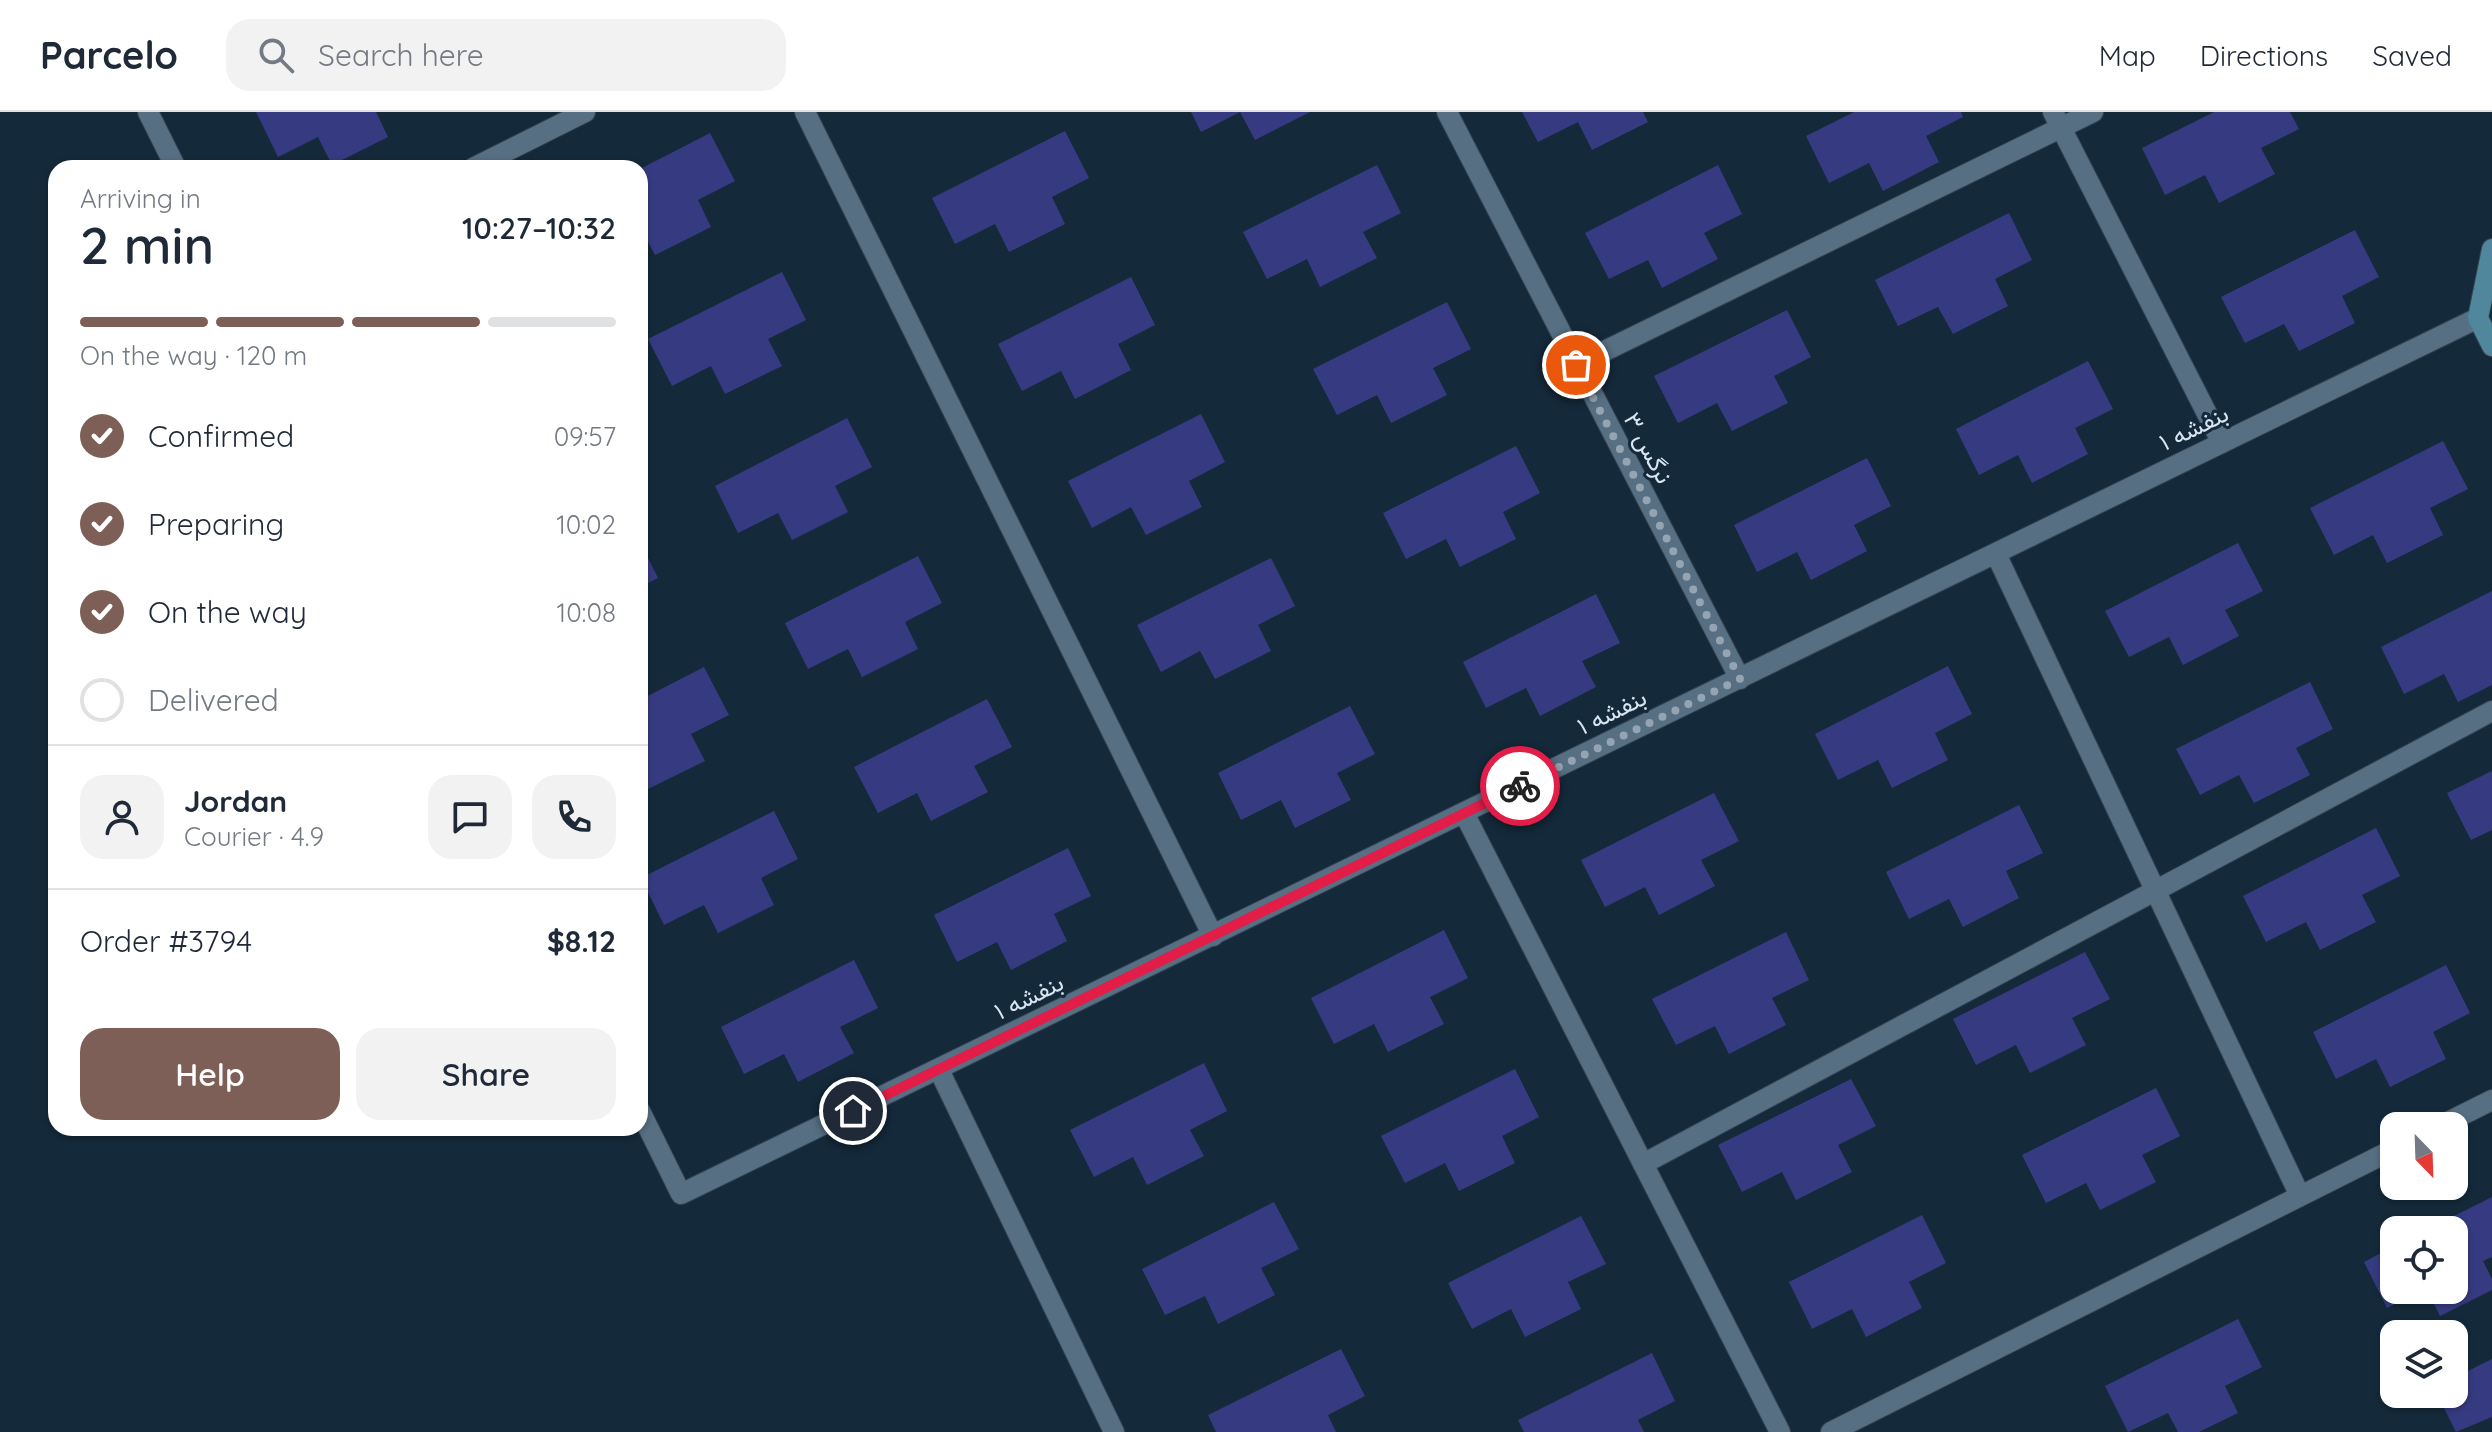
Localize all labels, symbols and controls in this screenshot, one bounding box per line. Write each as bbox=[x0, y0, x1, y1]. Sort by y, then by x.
search box bbox=[226, 19, 786, 91]
text: Parcelo bbox=[40, 31, 178, 79]
icon: search bbox=[254, 33, 298, 77]
text: Search here bbox=[318, 36, 484, 74]
text: Map bbox=[2099, 38, 2156, 73]
text: Directions bbox=[2200, 38, 2328, 73]
text: Saved bbox=[2372, 38, 2452, 73]
text: Arriving in bbox=[80, 182, 201, 215]
text: 10:27–10:32 bbox=[462, 209, 616, 247]
text: 2 min bbox=[80, 212, 214, 277]
pin bbox=[1542, 331, 1610, 399]
text: On the way · 120 m bbox=[80, 339, 307, 372]
icon: bag bbox=[1554, 343, 1598, 387]
street label: بنفشه ۱ bbox=[2154, 398, 2233, 457]
street label: نرگس ۳ bbox=[1617, 407, 1680, 489]
icon: check bbox=[80, 414, 124, 458]
text: Confirmed bbox=[148, 417, 294, 455]
text: 09:57 bbox=[554, 420, 616, 453]
icon: check bbox=[80, 502, 124, 546]
text: Preparing bbox=[148, 505, 284, 543]
text: 10:02 bbox=[556, 508, 616, 541]
icon: check bbox=[80, 590, 124, 634]
text: On the way bbox=[148, 593, 307, 631]
text: 10:08 bbox=[557, 596, 616, 629]
text: Delivered bbox=[148, 681, 279, 719]
street label: بنفشه ۱ bbox=[1572, 682, 1651, 741]
courier bbox=[1480, 746, 1560, 826]
icon: bike bbox=[1498, 764, 1542, 808]
button: person bbox=[80, 775, 164, 859]
button: chat bbox=[428, 775, 512, 859]
button: phone bbox=[532, 775, 616, 859]
text: Jordan bbox=[184, 782, 287, 820]
text: Courier · 4.9 bbox=[184, 820, 324, 853]
text: Order #3794 bbox=[80, 922, 252, 960]
text: $8.12 bbox=[547, 922, 616, 960]
street label: بنفشه ۱ bbox=[989, 967, 1068, 1026]
button: Help bbox=[80, 1028, 340, 1120]
button: Share bbox=[356, 1028, 616, 1120]
pin bbox=[819, 1077, 887, 1145]
icon: home bbox=[831, 1089, 875, 1133]
north arrow bbox=[2380, 1112, 2468, 1200]
map controls bbox=[2380, 1112, 2468, 1408]
button: locate bbox=[2380, 1216, 2468, 1304]
button: layers bbox=[2380, 1320, 2468, 1408]

